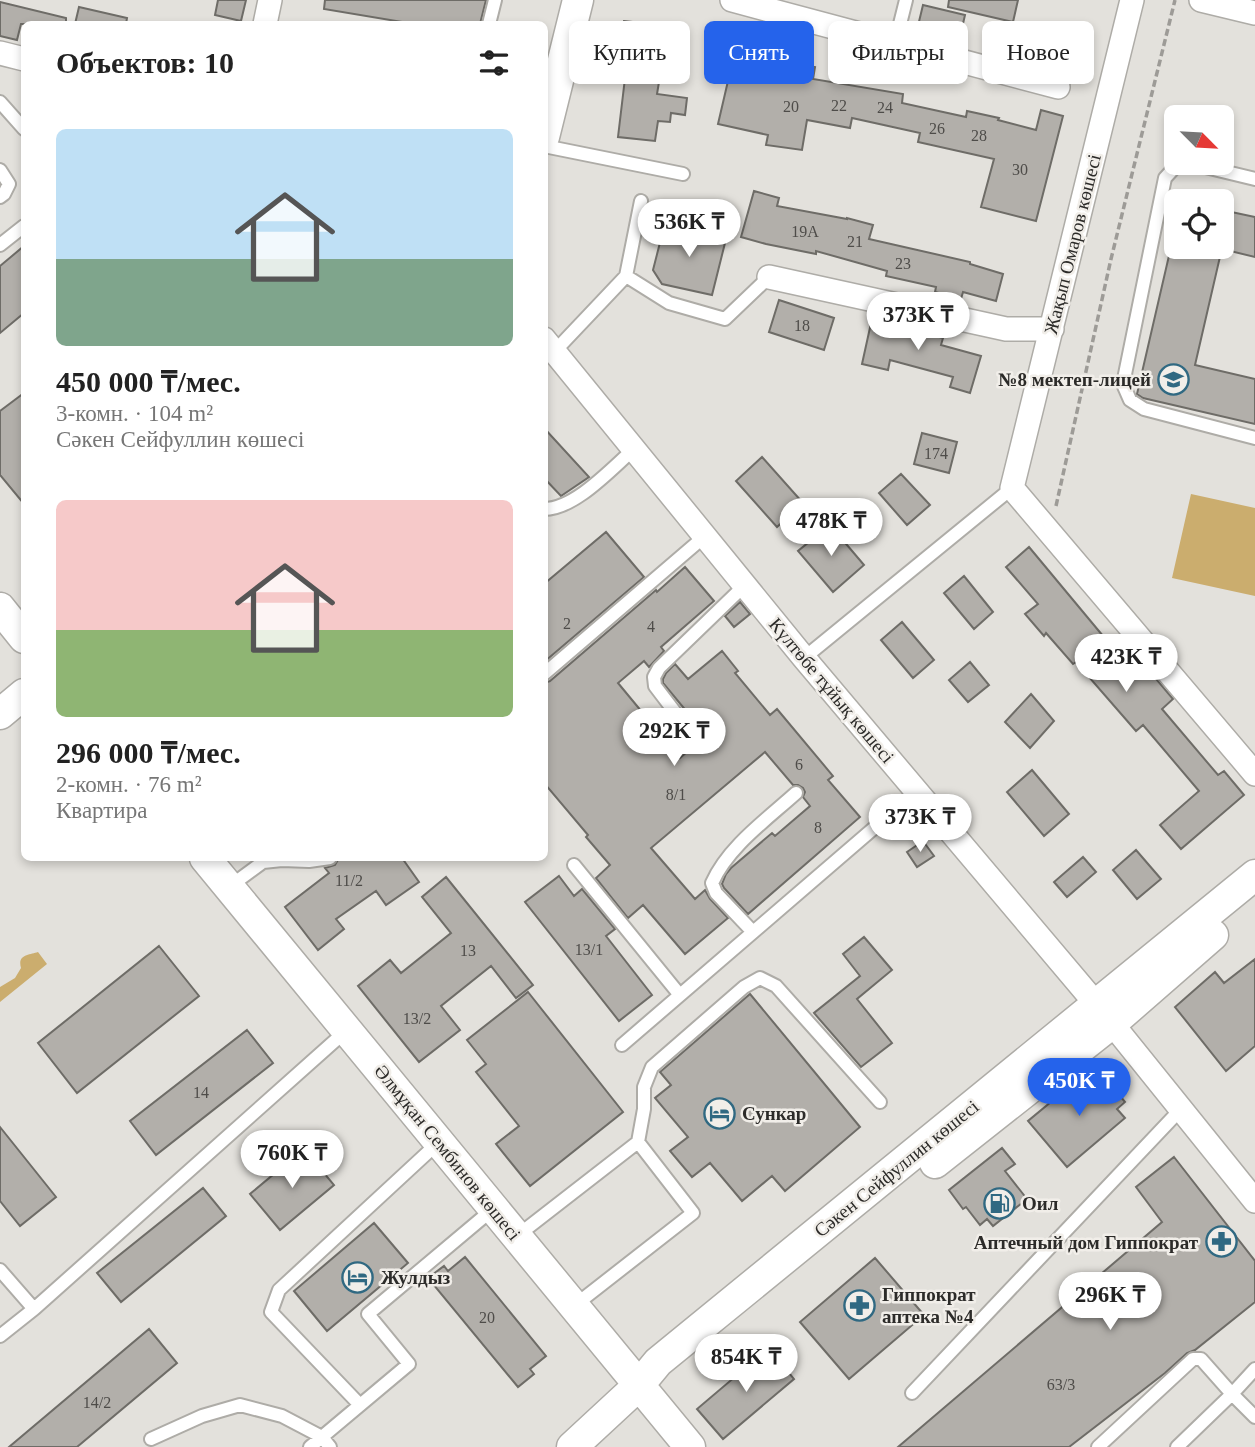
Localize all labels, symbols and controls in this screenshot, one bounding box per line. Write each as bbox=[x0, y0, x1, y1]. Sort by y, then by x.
chip: Купить bbox=[569, 21, 690, 84]
chip: Снять bbox=[704, 21, 814, 84]
chip: Фильтры bbox=[828, 21, 968, 84]
chip: Новое bbox=[982, 21, 1094, 84]
icon: filters bbox=[475, 44, 513, 82]
text: Объектов: 10 bbox=[56, 46, 234, 79]
house number: 22 bbox=[831, 97, 847, 114]
house number: 20 bbox=[783, 98, 799, 115]
house number: 24 bbox=[877, 99, 893, 116]
north arrow bbox=[1164, 105, 1234, 175]
map controls bbox=[1164, 105, 1234, 259]
house number: 26 bbox=[929, 120, 945, 137]
house number: 28 bbox=[971, 127, 987, 144]
street label: Жақып Омаров көшесі bbox=[1040, 152, 1105, 336]
house number: 30 bbox=[1012, 161, 1028, 178]
icon: home bbox=[222, 174, 348, 300]
button: locate bbox=[1164, 189, 1234, 259]
pin: 536K ₸ bbox=[632, 200, 746, 259]
text: 536K ₸ bbox=[654, 209, 724, 234]
house number: 19А bbox=[791, 223, 819, 240]
house number: 21 bbox=[847, 233, 863, 250]
house number: 23 bbox=[895, 255, 911, 272]
pin: 373K ₸ bbox=[861, 292, 975, 352]
text: 373K ₸ bbox=[883, 302, 953, 327]
house number: 18 bbox=[794, 317, 810, 334]
school or university icon: №8 мектеп-лицей bbox=[1157, 362, 1191, 396]
text: 450 000 ₸/мес. bbox=[56, 365, 241, 398]
place label: №8 мектеп-лицей bbox=[998, 369, 1151, 390]
text: 3-комн. · 104 m² bbox=[56, 401, 213, 426]
text: Сәкен Сейфуллин көшесі bbox=[56, 427, 304, 452]
house number: 174 bbox=[924, 445, 948, 462]
pin: 478K ₸ bbox=[774, 498, 888, 558]
text: 478K ₸ bbox=[796, 508, 866, 533]
icon: home bbox=[222, 545, 348, 671]
street label: Күлтөбе тұйық көшесі bbox=[765, 614, 898, 767]
house number: 2 bbox=[563, 615, 571, 632]
house number: 4 bbox=[647, 618, 655, 635]
pin: 423K ₸ bbox=[1069, 634, 1183, 694]
text: 423K ₸ bbox=[1091, 644, 1161, 669]
pin: 292K ₸ bbox=[617, 708, 731, 768]
text: 292K ₸ bbox=[639, 718, 709, 743]
text: 296 000 ₸/мес. bbox=[56, 736, 241, 769]
house number: 6 bbox=[795, 756, 803, 773]
text: 2-комн. · 76 m² bbox=[56, 772, 202, 797]
house number: 8/1 bbox=[666, 786, 686, 803]
pin: 373K ₸ bbox=[863, 794, 977, 854]
text: Квартира bbox=[56, 798, 147, 823]
text: 373K ₸ bbox=[885, 804, 955, 829]
house number: 8 bbox=[814, 819, 822, 836]
house number: 11/2 bbox=[335, 872, 363, 889]
house number: 13/1 bbox=[575, 941, 603, 958]
house number: 13 bbox=[460, 942, 476, 959]
house number: 13/2 bbox=[403, 1010, 431, 1027]
pin: 450K ₸ bbox=[1022, 1058, 1136, 1118]
street label: Әлмұқан Сембинов көшесі bbox=[370, 1060, 525, 1244]
text: 450K ₸ bbox=[1044, 1068, 1114, 1093]
house number: 14 bbox=[193, 1084, 209, 1101]
hotel icon: Сункар bbox=[702, 1096, 736, 1130]
street label: Сәкен Сейфуллин көшесі bbox=[810, 1096, 983, 1241]
place label: Сункар bbox=[742, 1103, 806, 1124]
pin: 760K ₸ bbox=[235, 1130, 349, 1190]
text: 760K ₸ bbox=[257, 1140, 327, 1165]
fuel station icon: Оил bbox=[982, 1186, 1016, 1220]
place label: Оил bbox=[1022, 1193, 1059, 1214]
pharmacy icon: Аптечный дом Гиппократ bbox=[1204, 1225, 1238, 1259]
place label: Аптечный дом Гиппократ bbox=[974, 1232, 1199, 1253]
hotel icon: Жулдыз bbox=[341, 1260, 375, 1294]
place label: Жулдыз bbox=[381, 1267, 450, 1288]
pin: 296K ₸ bbox=[1053, 1272, 1167, 1332]
text: 296K ₸ bbox=[1075, 1282, 1145, 1307]
place label: Гиппократ аптека №4 bbox=[882, 1284, 976, 1327]
pharmacy icon: Гиппократ аптека №4 bbox=[842, 1288, 876, 1322]
house number: 20 bbox=[479, 1309, 495, 1326]
pin: 854K ₸ bbox=[689, 1334, 803, 1394]
text: 854K ₸ bbox=[711, 1344, 781, 1369]
house number: 63/3 bbox=[1047, 1376, 1075, 1393]
house number: 14/2 bbox=[83, 1394, 111, 1411]

